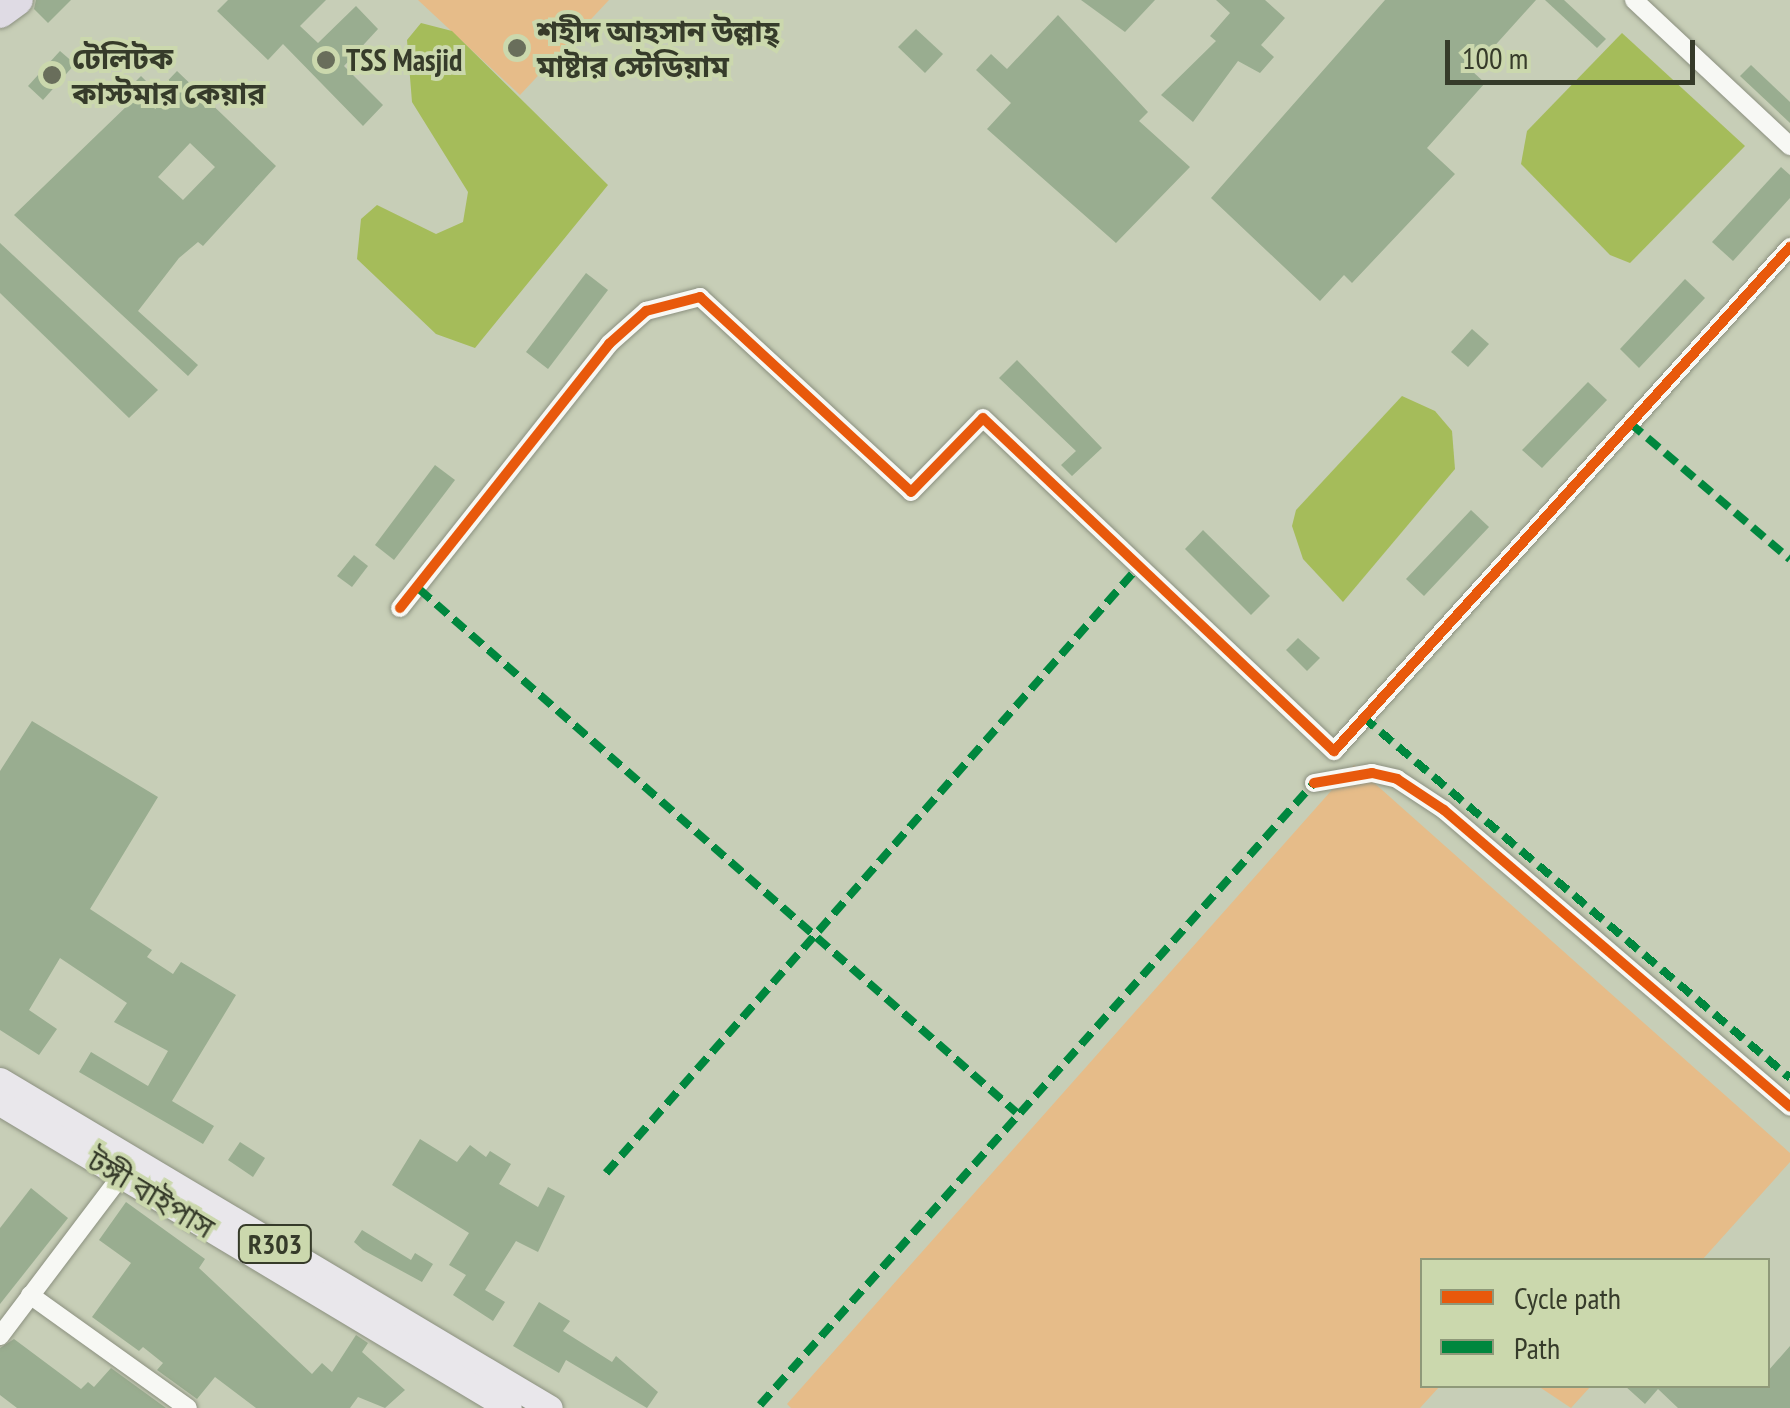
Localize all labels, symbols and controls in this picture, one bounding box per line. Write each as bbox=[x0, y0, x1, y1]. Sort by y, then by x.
place label: শহীদ আহসান উল্লাহ্‌ মাষ্টার স্টেডিয়াম bbox=[537, 13, 779, 84]
scale bar bbox=[1450, 20, 1700, 82]
marker: শহীদ আহসান উল্লাহ্‌ মাষ্টার স্টেডিয়াম bbox=[506, 37, 528, 59]
text: 100 m bbox=[1462, 38, 1528, 77]
place label: টেলিটক কাস্টমার কেয়ার bbox=[72, 40, 265, 110]
place label: TSS Masjid bbox=[346, 42, 462, 78]
marker: TSS Masjid bbox=[315, 49, 337, 71]
marker: টেলিটক কাস্টমার কেয়ার bbox=[41, 64, 63, 86]
street label: টঙ্গী বাইপাস bbox=[81, 1142, 221, 1246]
road number: R303 bbox=[238, 1221, 312, 1267]
legend bbox=[1420, 1258, 1770, 1388]
text: Cycle path bbox=[1514, 1278, 1621, 1317]
text: Path bbox=[1514, 1328, 1560, 1367]

